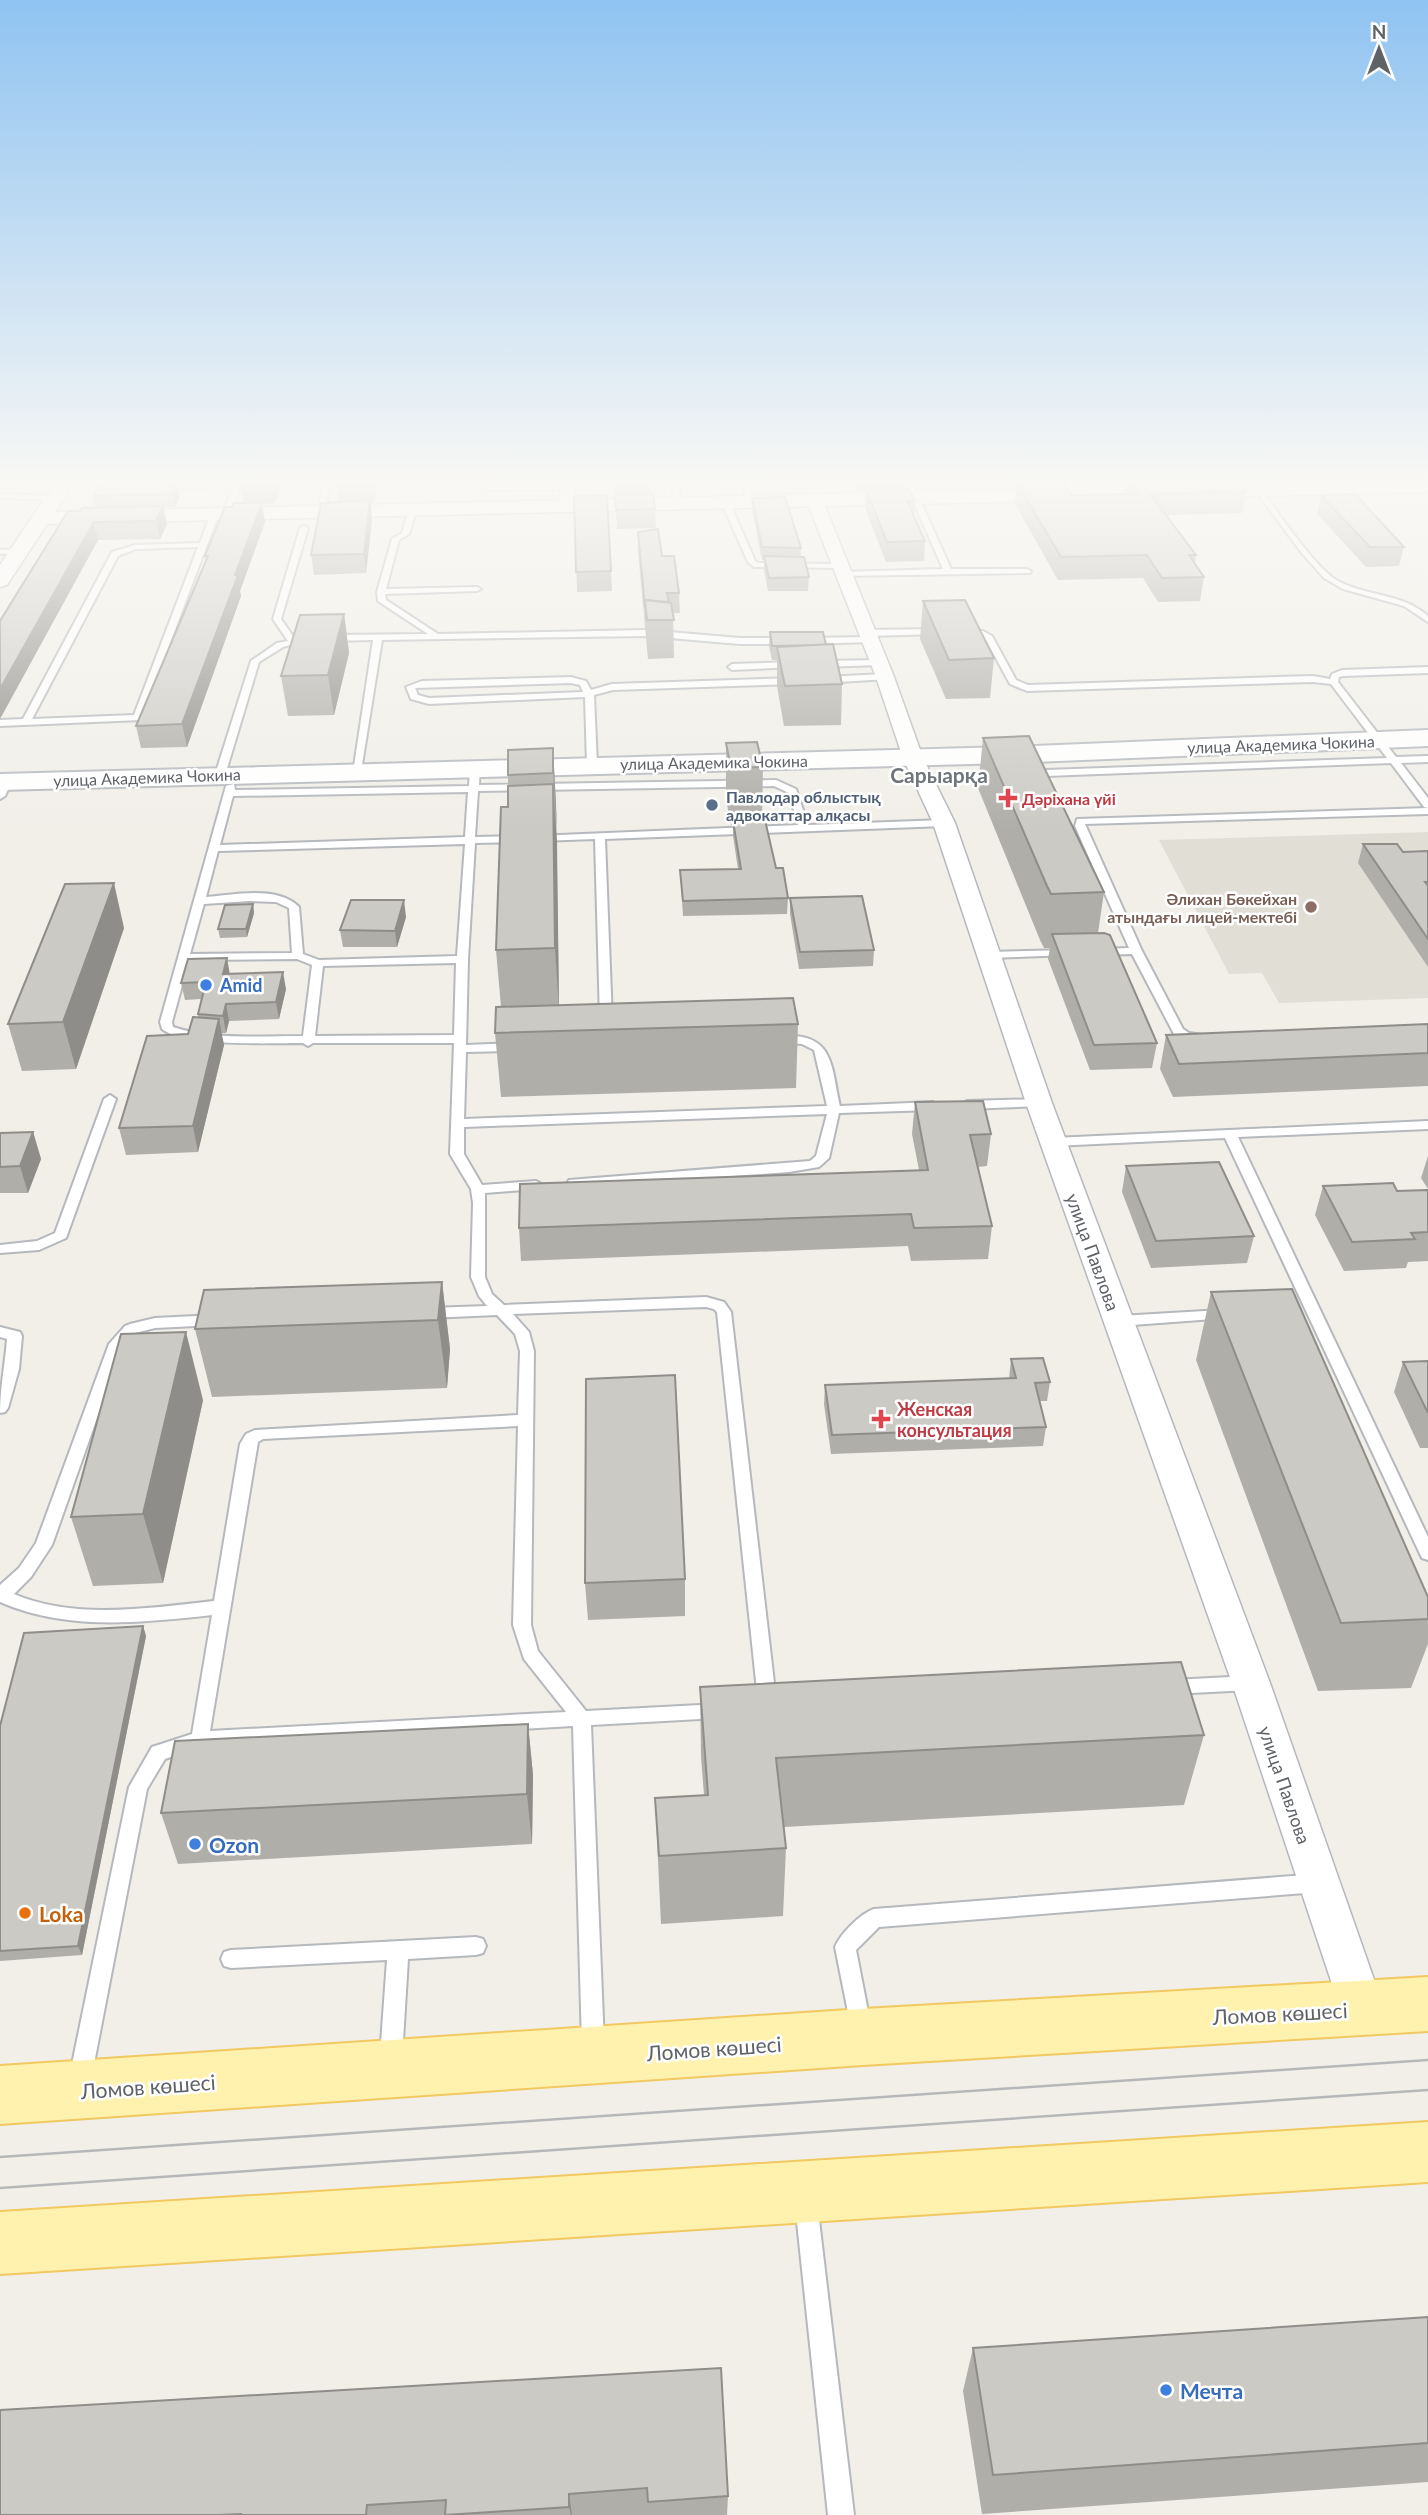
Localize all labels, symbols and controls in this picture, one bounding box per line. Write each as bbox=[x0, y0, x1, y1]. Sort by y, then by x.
north arrow bbox=[1344, 14, 1414, 84]
text: N bbox=[1372, 20, 1386, 43]
street label: улица Академика Чокина bbox=[1187, 731, 1375, 757]
street label: улица Академика Чокина bbox=[620, 751, 808, 773]
district label: Сарыарқа bbox=[890, 762, 988, 787]
street label: улица Академика Чокина bbox=[53, 764, 241, 790]
place label: Павлодар облыстық адвокаттар алқасы bbox=[726, 787, 881, 824]
place label: Дәріхана үйі bbox=[1022, 789, 1116, 808]
marker: Дәріхана үйі bbox=[1000, 790, 1016, 806]
marker: Павлодар облыстық адвокаттар алқасы bbox=[704, 797, 720, 813]
place label: Әлихан Бөкейхан атындағы лицей-мектебі bbox=[1107, 889, 1297, 926]
marker: Әлихан Бөкейхан атындағы лицей-мектебі bbox=[1303, 899, 1319, 915]
place label: Amid bbox=[219, 974, 262, 996]
marker: Amid bbox=[198, 977, 214, 993]
street label: улица Павлова bbox=[1062, 1190, 1124, 1314]
place label: Женская консультация bbox=[897, 1398, 1012, 1441]
marker: Женская консультация bbox=[871, 1409, 891, 1429]
street label: улица Павлова bbox=[1255, 1723, 1315, 1847]
place label: Ozon bbox=[209, 1832, 259, 1857]
marker: Ozon bbox=[187, 1836, 203, 1852]
place label: Loka bbox=[39, 1901, 83, 1926]
marker: Loka bbox=[17, 1905, 33, 1921]
street label: Ломов көшесі bbox=[1211, 1997, 1348, 2029]
street label: Ломов көшесі bbox=[645, 2031, 782, 2065]
street label: Ломов көшесі bbox=[79, 2069, 216, 2103]
place label: Мечта bbox=[1180, 2378, 1243, 2403]
marker: Мечта bbox=[1158, 2382, 1174, 2398]

